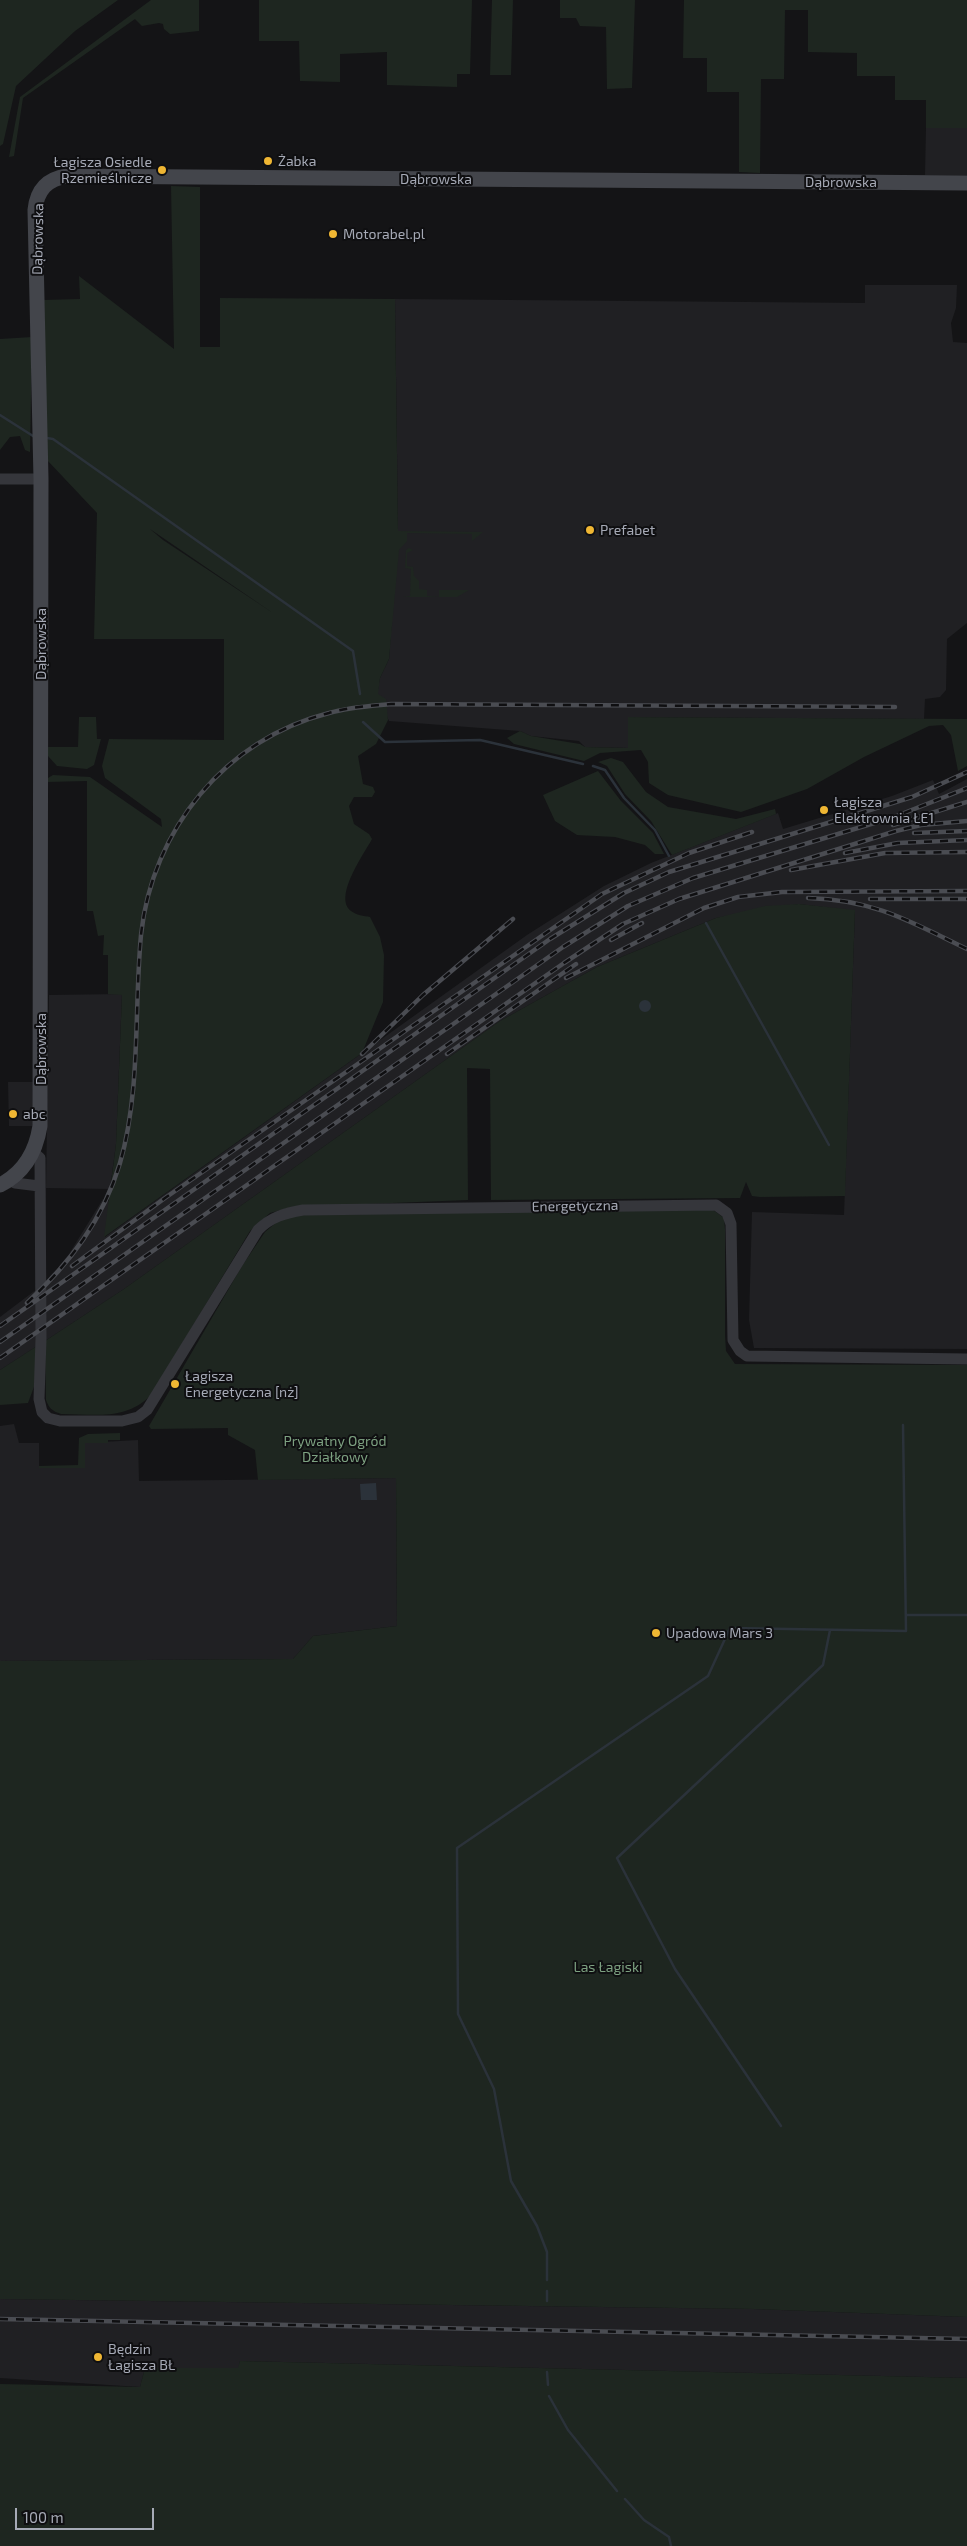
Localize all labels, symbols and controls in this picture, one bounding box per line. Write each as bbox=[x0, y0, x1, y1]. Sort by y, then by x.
place label: Żabka bbox=[278, 153, 316, 169]
place label: Łagisza Osiedle Rzemieślnicze bbox=[54, 154, 152, 186]
marker: Żabka bbox=[262, 155, 274, 167]
marker: Łagisza Osiedle Rzemieślnicze bbox=[156, 164, 168, 176]
street label: Dąbrowska bbox=[400, 171, 472, 187]
street label: Dąbrowska bbox=[805, 174, 877, 190]
street label: Dąbrowska bbox=[29, 203, 47, 275]
place label: Motorabel.pl bbox=[343, 226, 425, 242]
marker: Motorabel.pl bbox=[327, 228, 339, 240]
place label: Prefabet bbox=[600, 522, 655, 538]
marker: Prefabet bbox=[584, 524, 596, 536]
street label: Dąbrowska bbox=[33, 608, 49, 680]
place label: Łagisza Elektrownia ŁE1 bbox=[834, 794, 934, 826]
marker: Łagisza Elektrownia ŁE1 bbox=[818, 804, 830, 816]
street label: Dąbrowska bbox=[33, 1013, 49, 1085]
place label: abc bbox=[23, 1106, 46, 1122]
marker: abc bbox=[7, 1108, 19, 1120]
street label: Energetyczna bbox=[531, 1197, 619, 1215]
place label: Łagisza Energetyczna [nż] bbox=[185, 1368, 298, 1400]
marker: Łagisza Energetyczna [nż] bbox=[169, 1378, 181, 1390]
park label: Prywatny Ogród Działkowy bbox=[283, 1433, 387, 1465]
place label: Upadowa Mars 3 bbox=[666, 1625, 773, 1641]
marker: Upadowa Mars 3 bbox=[650, 1627, 662, 1639]
park label: Las Łagiski bbox=[573, 1959, 643, 1975]
place label: Będzin Łagisza BŁ bbox=[108, 2341, 175, 2374]
marker: Będzin Łagisza BŁ bbox=[92, 2351, 104, 2363]
scale bar bbox=[18, 2498, 156, 2530]
text: 100 m bbox=[23, 2508, 64, 2526]

